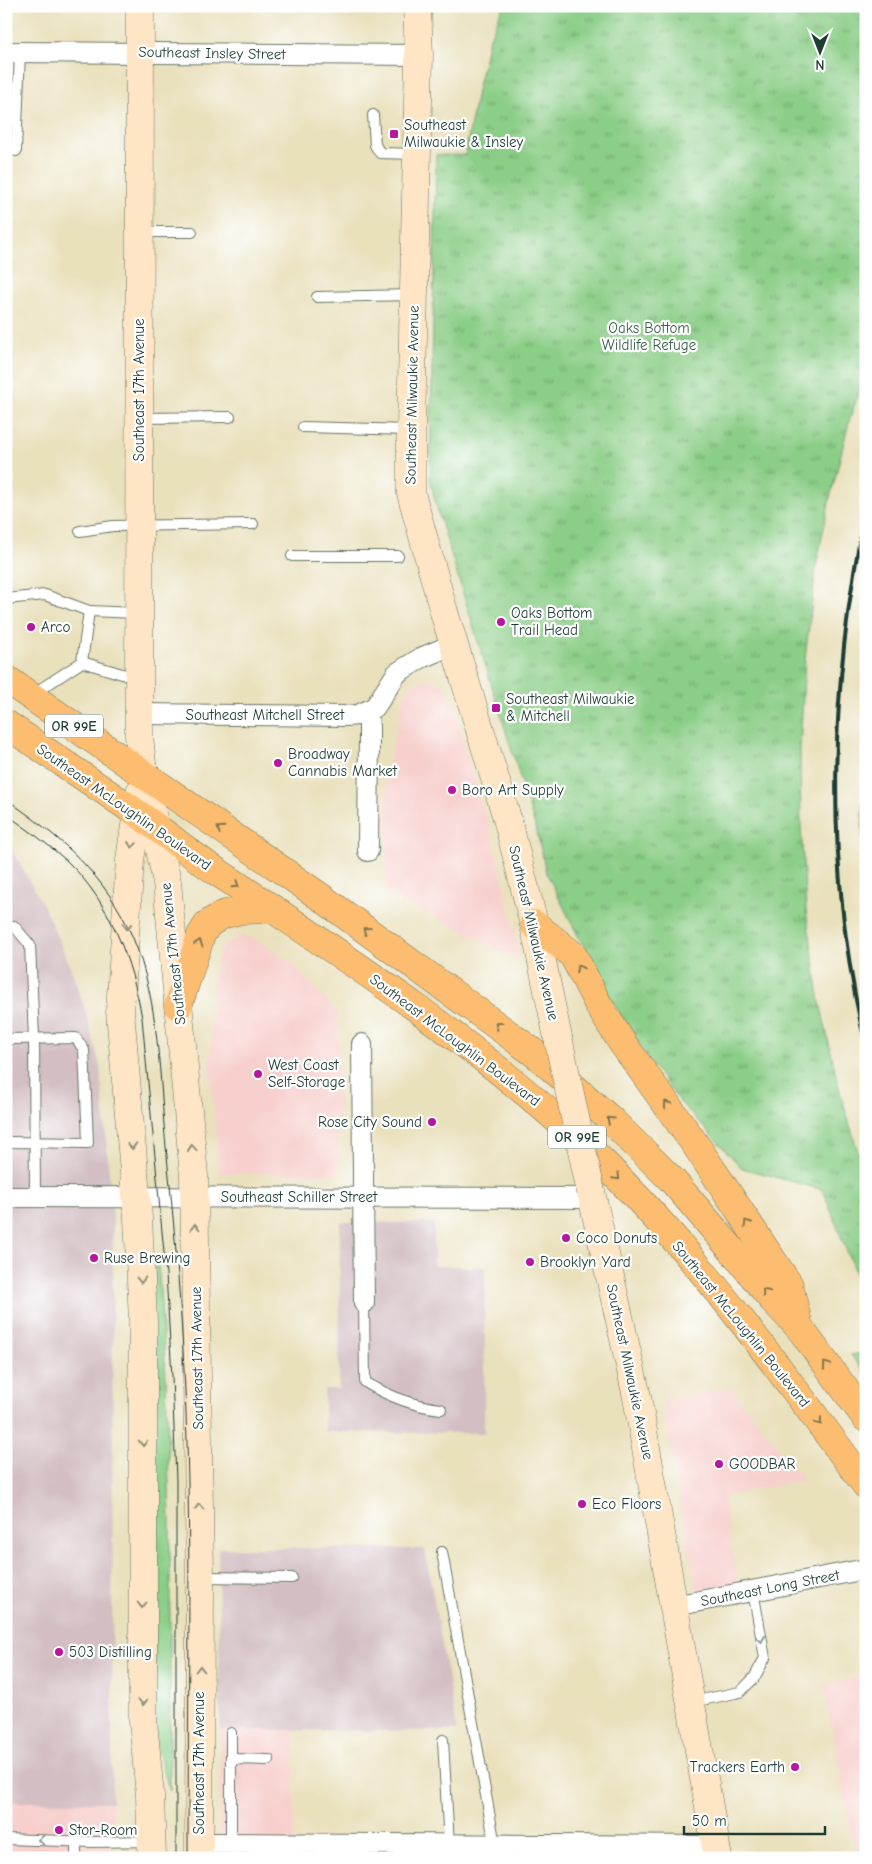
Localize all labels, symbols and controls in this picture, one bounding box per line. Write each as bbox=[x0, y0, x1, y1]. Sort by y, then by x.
north arrow bbox=[794, 28, 844, 78]
street label: Southeast Insley Street bbox=[138, 43, 287, 63]
text: N bbox=[815, 56, 825, 73]
place label: Southeast Milwaukie & Insley bbox=[404, 116, 523, 151]
marker: Southeast Milwaukie & Insley bbox=[388, 128, 400, 140]
street label: Southeast Milwaukie Avenue bbox=[401, 305, 423, 485]
street label: Southeast 17th Avenue bbox=[130, 318, 148, 462]
park label: Oaks Bottom Wildlife Refuge bbox=[602, 319, 697, 354]
place label: Oaks Bottom Trail Head bbox=[511, 604, 592, 639]
marker: Oaks Bottom Trail Head bbox=[495, 616, 507, 628]
place label: Arco bbox=[41, 618, 70, 636]
marker: Arco bbox=[25, 621, 37, 633]
place label: Southeast Milwaukie & Mitchell bbox=[506, 690, 635, 725]
marker: Southeast Milwaukie & Mitchell bbox=[490, 702, 502, 714]
street label: Southeast Mitchell Street bbox=[186, 706, 345, 724]
road number: OR 99E bbox=[45, 714, 103, 738]
street label: Southeast McLoughlin Boulevard bbox=[33, 740, 215, 874]
place label: Broadway Cannabis Market bbox=[288, 745, 398, 780]
marker: Broadway Cannabis Market bbox=[272, 757, 284, 769]
place label: Boro Art Supply bbox=[462, 781, 564, 799]
marker: Boro Art Supply bbox=[446, 784, 458, 796]
one-way arrow bbox=[216, 826, 226, 835]
one-way arrow bbox=[127, 842, 138, 850]
street label: Southeast Milwaukie Avenue bbox=[505, 844, 563, 1023]
one-way arrow bbox=[231, 878, 240, 888]
street label: Southeast 17th Avenue bbox=[157, 881, 189, 1026]
one-way arrow bbox=[121, 922, 132, 930]
one-way arrow bbox=[362, 927, 372, 936]
one-way arrow bbox=[193, 939, 203, 948]
one-way arrow bbox=[575, 964, 585, 973]
street label: Southeast McLoughlin Boulevard bbox=[366, 970, 544, 1110]
one-way arrow bbox=[495, 1023, 504, 1031]
place label: West Coast Self-Storage bbox=[268, 1056, 346, 1091]
marker: West Coast Self-Storage bbox=[252, 1068, 264, 1080]
one-way arrow bbox=[664, 1100, 673, 1110]
place label: Rose City Sound bbox=[318, 1113, 422, 1131]
marker: Rose City Sound bbox=[426, 1116, 438, 1128]
one-way arrow bbox=[606, 1117, 615, 1126]
road number: OR 99E bbox=[548, 1126, 606, 1148]
one-way arrow bbox=[127, 1142, 138, 1150]
one-way arrow bbox=[186, 1144, 197, 1152]
one-way arrow bbox=[612, 1171, 621, 1180]
street label: Southeast Schiller Street bbox=[221, 1188, 378, 1206]
one-way arrow bbox=[744, 1219, 753, 1229]
one-way arrow bbox=[190, 1222, 201, 1230]
place label: Coco Donuts bbox=[576, 1229, 657, 1247]
marker: Coco Donuts bbox=[560, 1232, 572, 1244]
street label: Southeast McLoughlin Boulevard bbox=[668, 1237, 814, 1411]
place label: Ruse Brewing bbox=[104, 1249, 190, 1267]
marker: Ruse Brewing bbox=[88, 1252, 100, 1264]
place label: Brooklyn Yard bbox=[540, 1253, 631, 1271]
marker: Brooklyn Yard bbox=[524, 1256, 536, 1268]
one-way arrow bbox=[136, 1276, 146, 1284]
street label: Southeast Milwaukie Avenue bbox=[603, 1282, 658, 1462]
street label: Southeast 17th Avenue bbox=[187, 1286, 207, 1430]
one-way arrow bbox=[763, 1289, 771, 1298]
one-way arrow bbox=[824, 1362, 832, 1371]
one-way arrow bbox=[813, 1416, 821, 1425]
one-way arrow bbox=[138, 1439, 148, 1447]
place label: GOODBAR bbox=[729, 1455, 795, 1473]
marker: GOODBAR bbox=[713, 1458, 725, 1470]
place label: Eco Floors bbox=[592, 1495, 661, 1513]
marker: Eco Floors bbox=[576, 1498, 588, 1510]
one-way arrow bbox=[194, 1502, 204, 1510]
street label: Southeast Long Street bbox=[699, 1566, 842, 1610]
one-way arrow bbox=[137, 1602, 147, 1609]
one-way arrow bbox=[756, 1635, 766, 1643]
place label: 503 Distilling bbox=[69, 1643, 152, 1661]
marker: 503 Distilling bbox=[53, 1646, 65, 1658]
one-way arrow bbox=[195, 1665, 205, 1672]
street label: Southeast 17th Avenue bbox=[190, 1691, 208, 1835]
one-way arrow bbox=[138, 1698, 148, 1706]
place label: Trackers Earth bbox=[690, 1758, 785, 1776]
marker: Trackers Earth bbox=[789, 1761, 801, 1773]
scale bar bbox=[684, 1804, 826, 1836]
text: 50 m bbox=[692, 1812, 727, 1830]
place label: Stor-Room bbox=[69, 1821, 138, 1839]
marker: Stor-Room bbox=[53, 1824, 65, 1836]
one-way arrow bbox=[37, 1835, 44, 1845]

